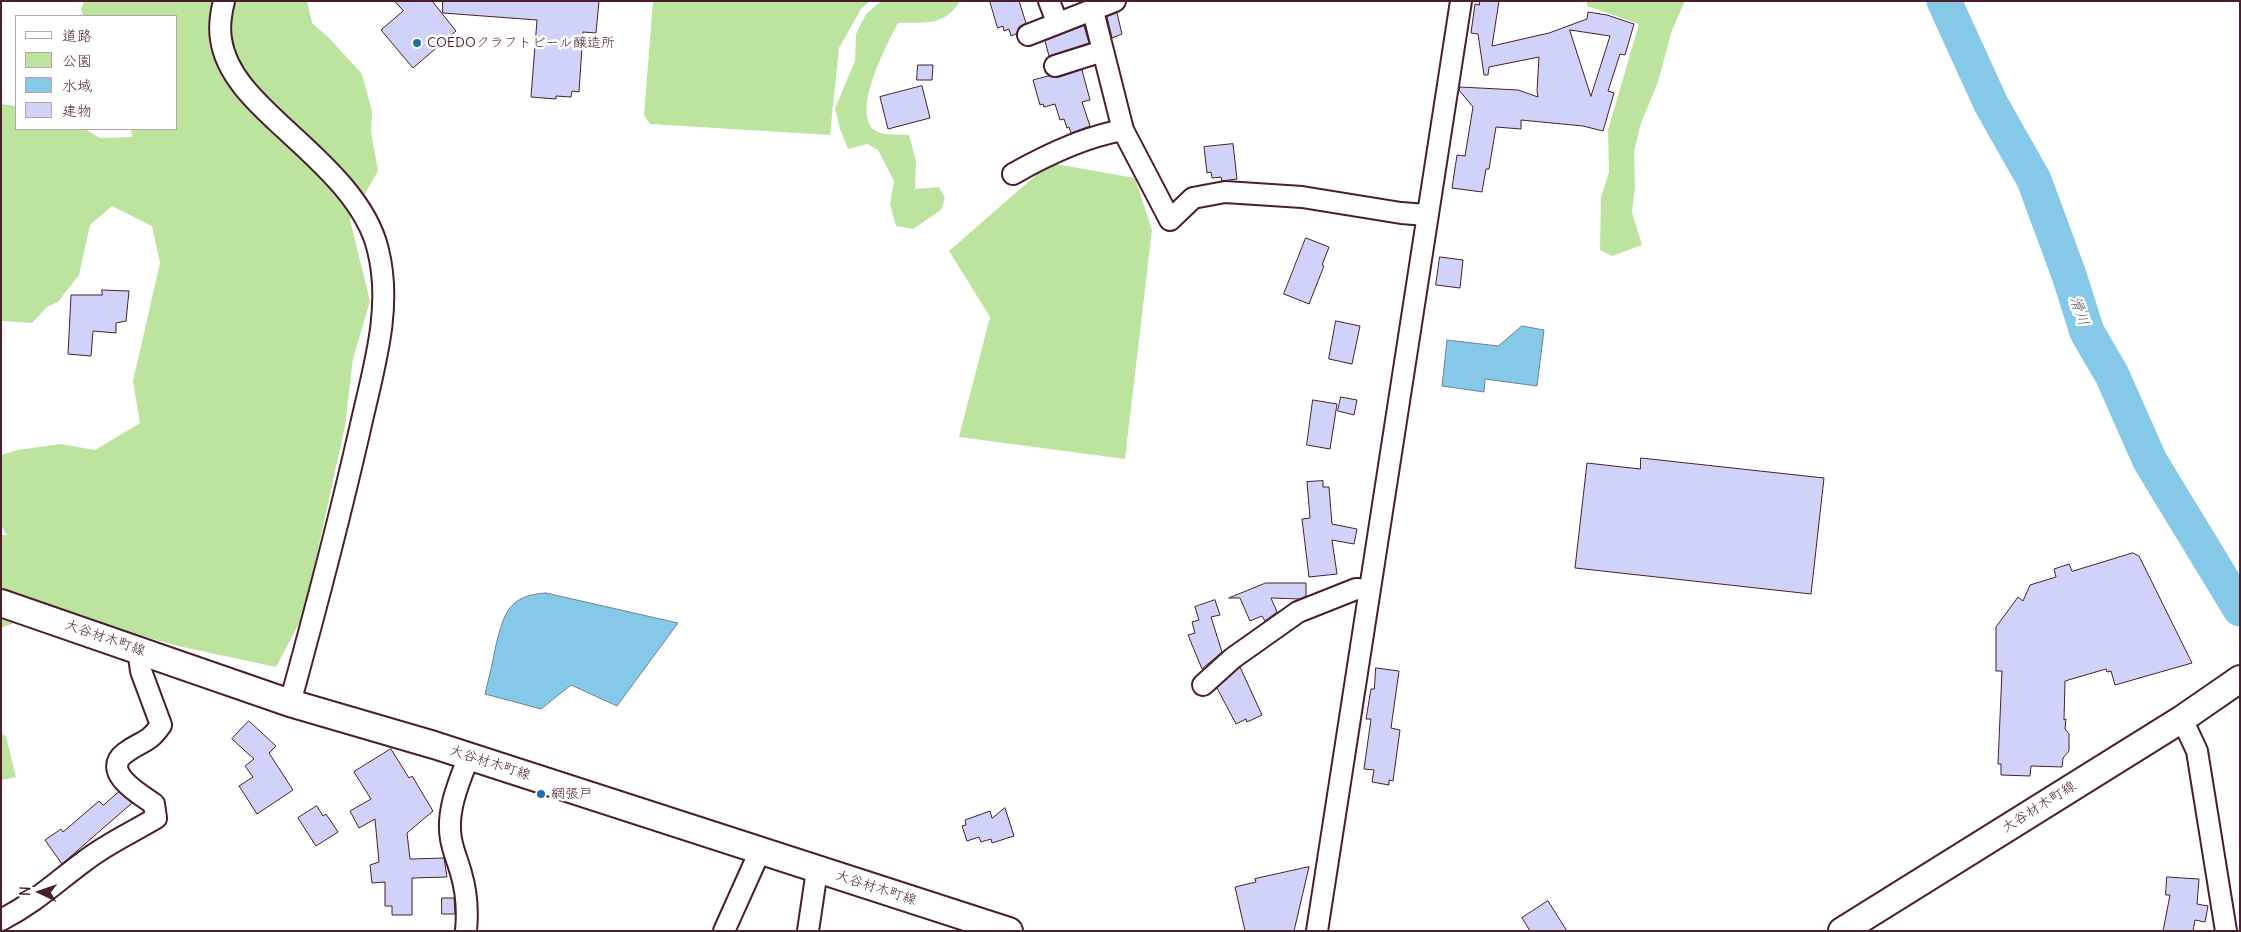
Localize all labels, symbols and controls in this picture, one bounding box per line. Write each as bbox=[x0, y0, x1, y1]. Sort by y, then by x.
legend bbox=[15, 15, 178, 130]
text: 道路 bbox=[62, 26, 92, 45]
place label: COEDOクラフトビール醸造所 bbox=[427, 35, 615, 51]
marker: COEDOクラフトビール醸造所 bbox=[411, 37, 423, 49]
text: 公園 bbox=[62, 51, 92, 70]
text: 水域 bbox=[62, 76, 92, 95]
text: 建物 bbox=[62, 101, 92, 120]
water label: 滑川 bbox=[2066, 294, 2092, 328]
street label: 大谷材木町線 bbox=[63, 616, 147, 660]
street label: 大谷材木町線 bbox=[447, 742, 533, 784]
street label: 大谷材木町線 bbox=[1999, 778, 2079, 836]
place label: 網張戸 bbox=[551, 786, 593, 802]
marker: 網張戸 bbox=[535, 788, 547, 800]
north arrow bbox=[15, 867, 65, 917]
street label: 大谷材木町線 bbox=[833, 867, 919, 909]
text: N bbox=[16, 886, 34, 897]

